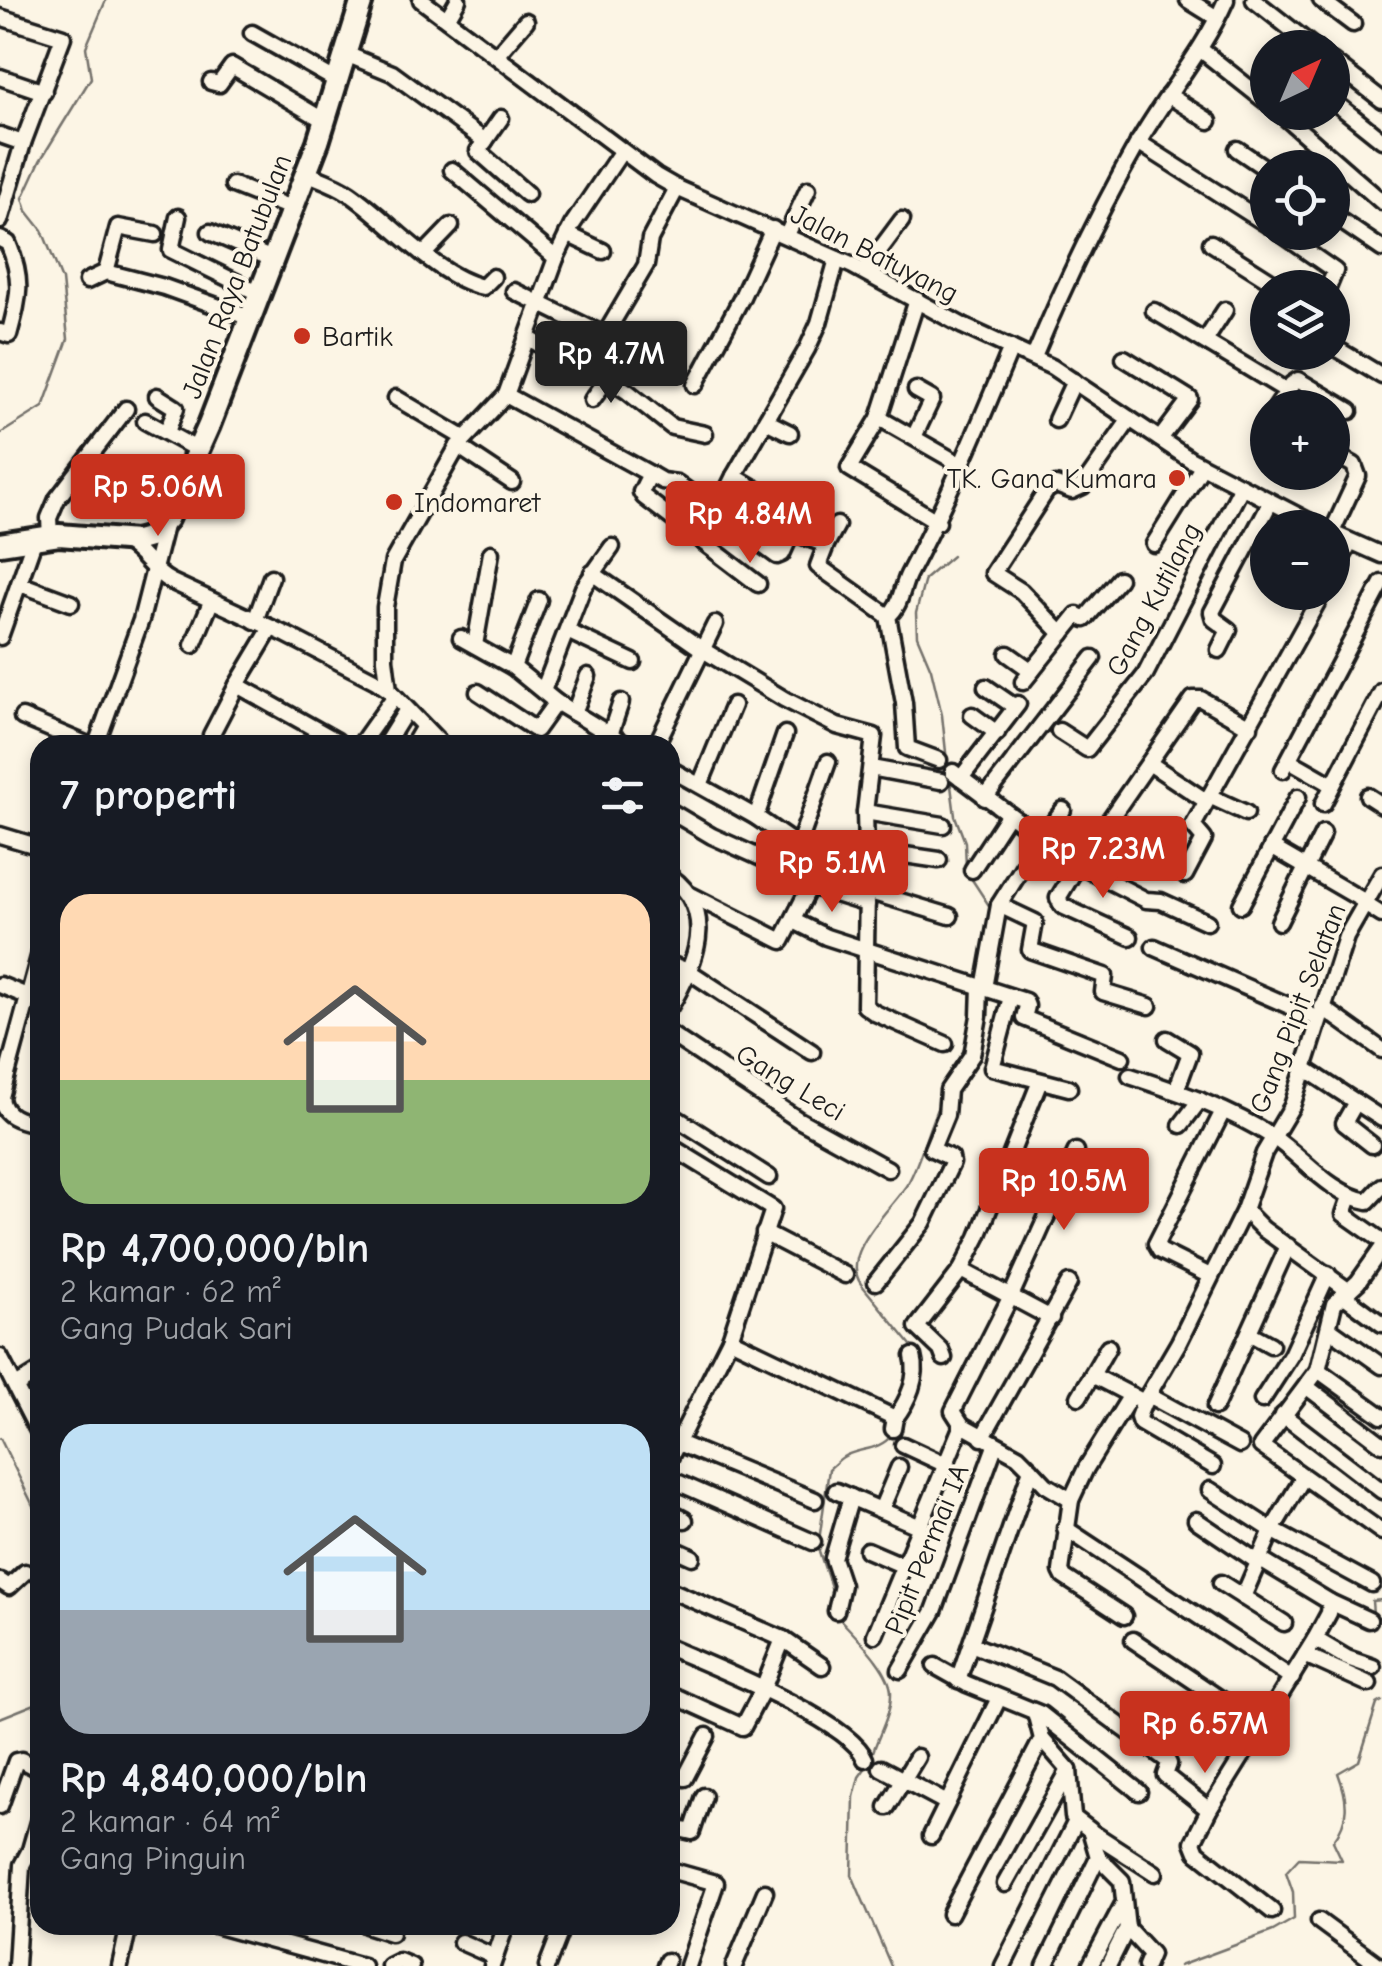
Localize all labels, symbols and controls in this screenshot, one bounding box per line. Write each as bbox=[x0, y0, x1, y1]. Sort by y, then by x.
north arrow bbox=[1250, 30, 1350, 130]
map controls bbox=[1250, 30, 1350, 610]
street label: Jalan Raya Batubulan bbox=[176, 150, 298, 403]
button: locate bbox=[1250, 150, 1350, 250]
street label: Jalan Batuyang bbox=[785, 198, 964, 310]
button: layers bbox=[1250, 270, 1350, 370]
place label: Bartik bbox=[322, 321, 393, 353]
pin: Rp 4.7M bbox=[519, 321, 703, 406]
marker: Bartik bbox=[291, 325, 313, 347]
text: Rp 4.7M bbox=[557, 335, 665, 372]
button: + bbox=[1250, 390, 1350, 490]
pin: Rp 5.06M bbox=[55, 454, 261, 539]
place label: TK. Gana Kumara bbox=[947, 463, 1157, 495]
marker: TK. Gana Kumara bbox=[1166, 467, 1188, 489]
text: Rp 5.06M bbox=[93, 468, 223, 505]
pin: Rp 4.84M bbox=[647, 481, 853, 566]
place label: Indomaret bbox=[414, 487, 541, 519]
marker: Indomaret bbox=[383, 491, 405, 513]
text: Rp 4.84M bbox=[688, 495, 812, 532]
button: − bbox=[1250, 510, 1350, 610]
street label: Gang Kutilang bbox=[1100, 517, 1208, 682]
icon: filters bbox=[595, 768, 650, 823]
text: 7 properti bbox=[60, 771, 237, 820]
pin: Rp 7.23M bbox=[1000, 816, 1206, 901]
pin: Rp 5.1M bbox=[740, 830, 924, 915]
text: Rp 7.23M bbox=[1041, 830, 1165, 867]
text: Rp 5.1M bbox=[778, 844, 886, 881]
street label: Gang Pipit Selatan bbox=[1243, 899, 1353, 1118]
icon: home bbox=[265, 959, 445, 1139]
street label: Gang Leci bbox=[730, 1038, 851, 1128]
pin: Rp 10.5M bbox=[961, 1148, 1167, 1233]
text: Rp 10.5M bbox=[1001, 1162, 1127, 1199]
text: Rp 4,700,000/bln bbox=[60, 1224, 369, 1273]
text: 2 kamar · 62 m² bbox=[60, 1273, 281, 1310]
text: Gang Pudak Sari bbox=[60, 1310, 293, 1347]
street label: Pipit Permai IA bbox=[878, 1460, 976, 1639]
icon: home bbox=[265, 1489, 445, 1669]
pin: Rp 6.57M bbox=[1102, 1691, 1308, 1776]
text: Rp 6.57M bbox=[1142, 1705, 1268, 1742]
text: Rp 4,840,000/bln bbox=[60, 1754, 368, 1803]
text: 2 kamar · 64 m² bbox=[60, 1803, 279, 1840]
text: Gang Pinguin bbox=[60, 1840, 246, 1877]

